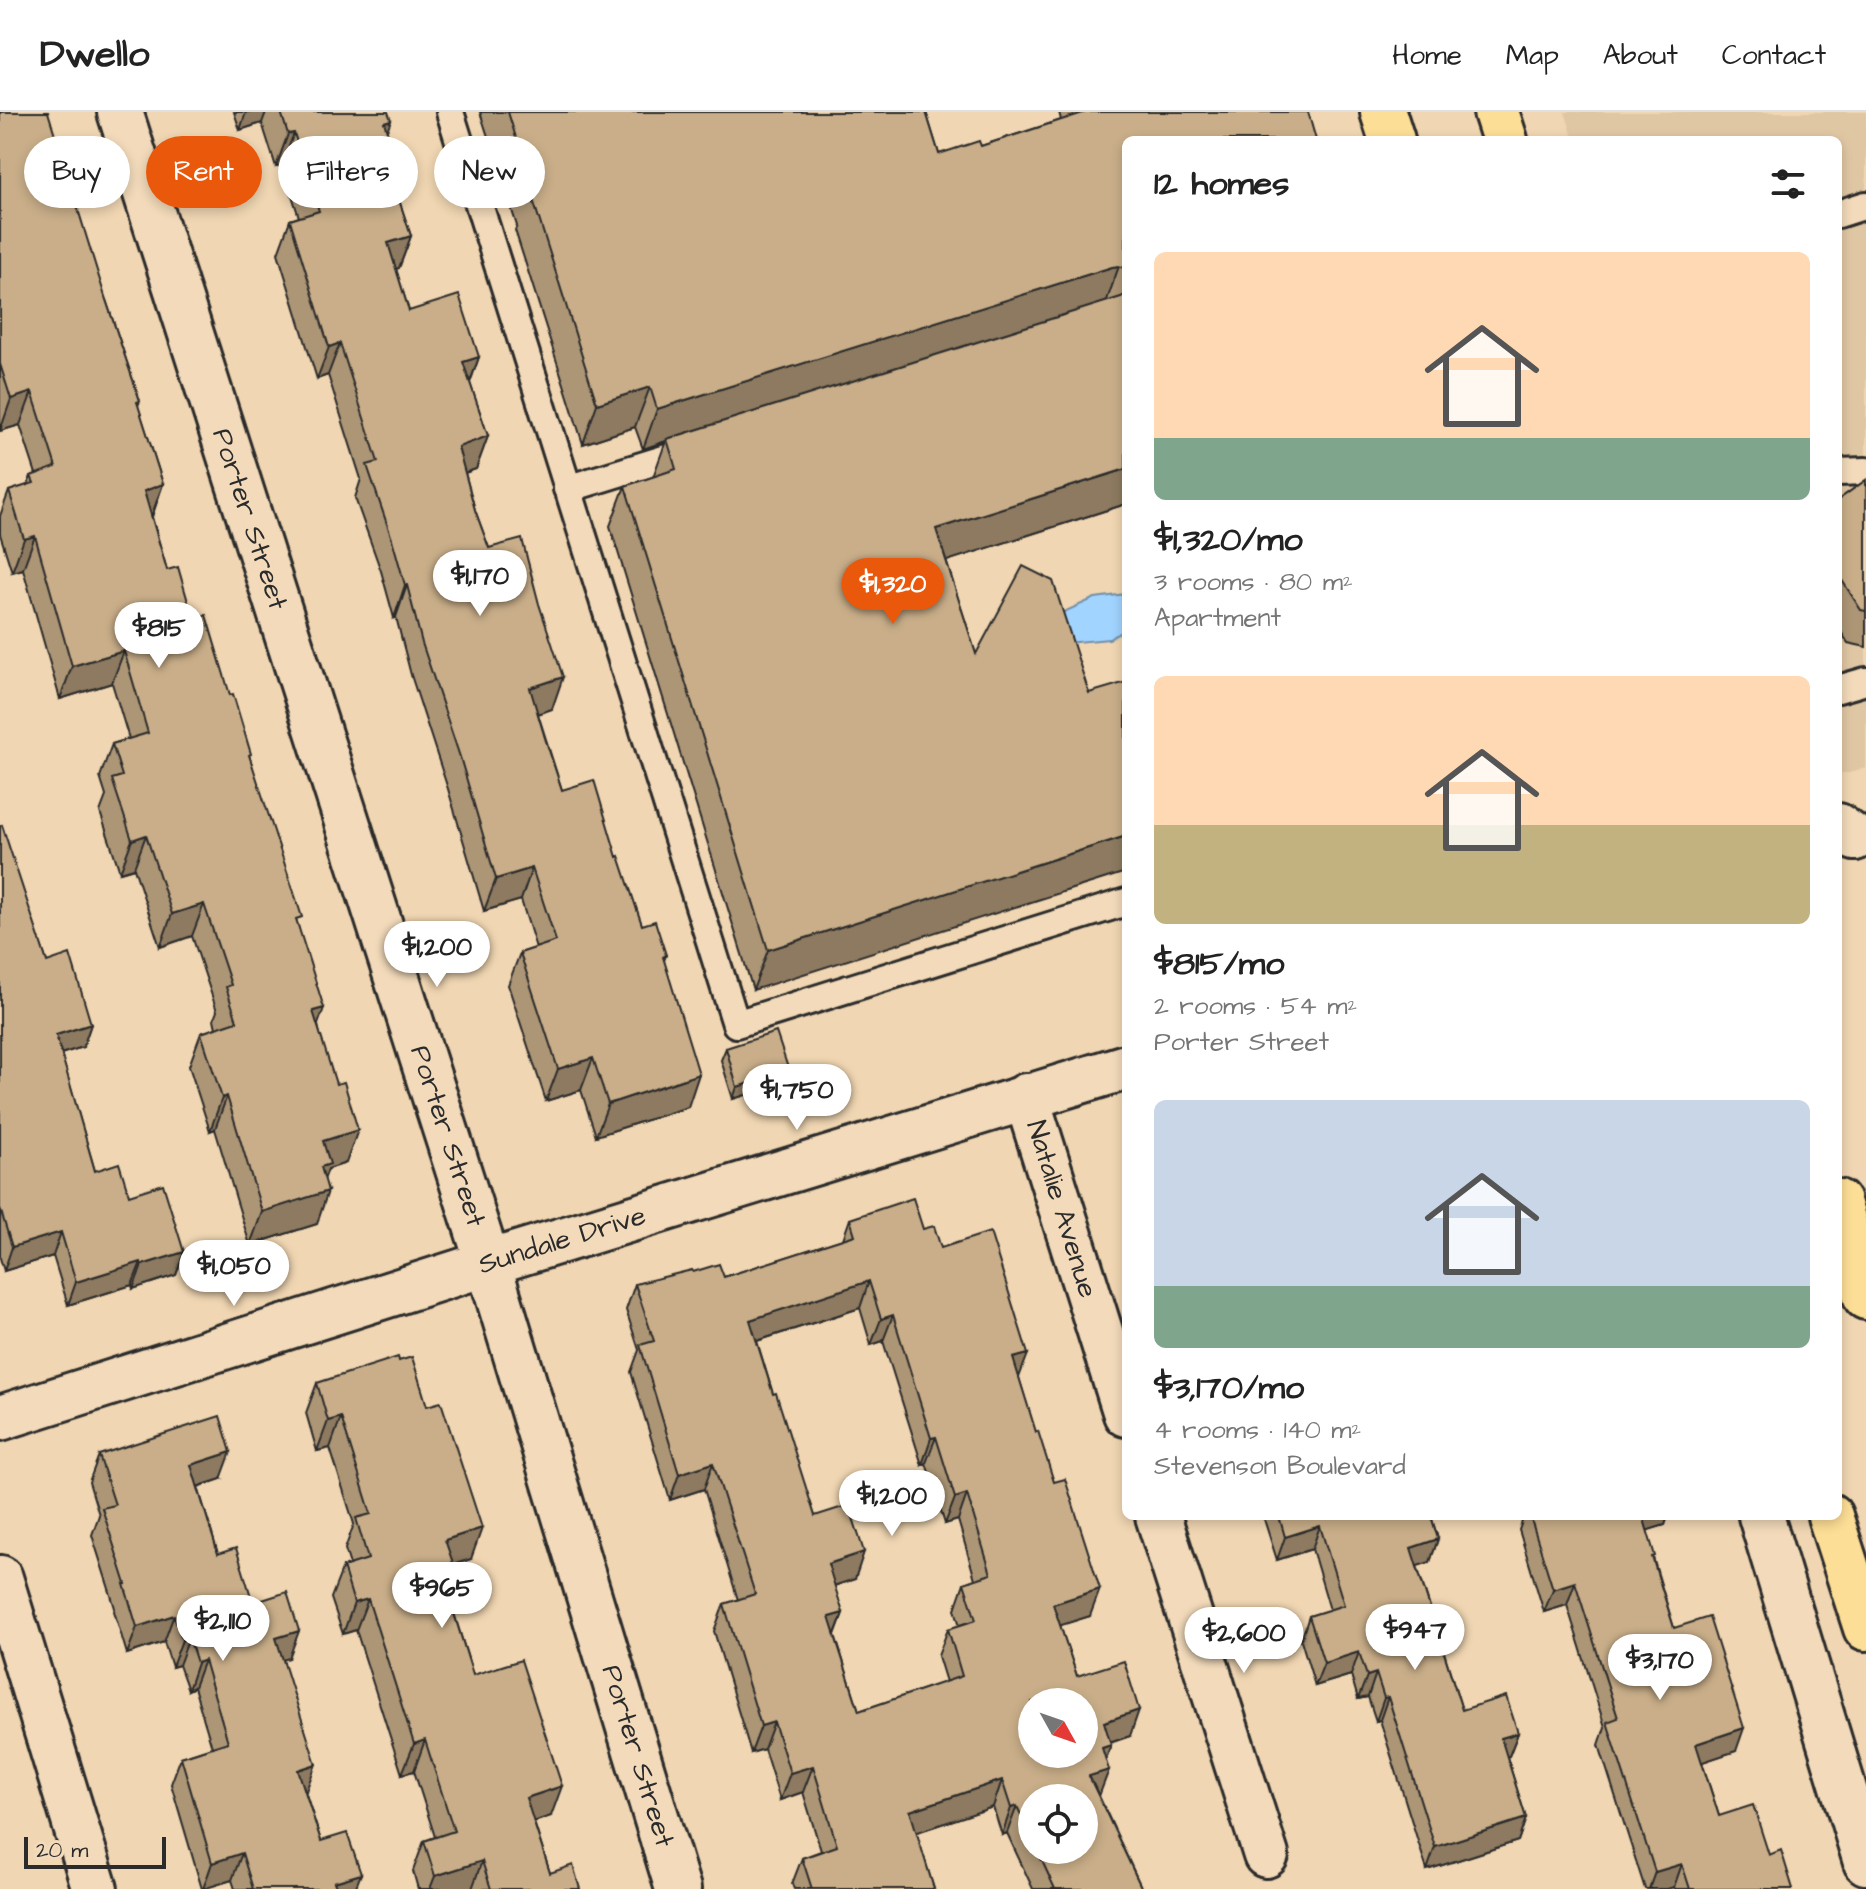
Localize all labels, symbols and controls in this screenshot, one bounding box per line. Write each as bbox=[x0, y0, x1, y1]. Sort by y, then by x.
text: Dwello bbox=[40, 29, 149, 81]
text: Home bbox=[1392, 36, 1462, 75]
text: Map bbox=[1506, 36, 1559, 75]
text: About bbox=[1603, 36, 1678, 75]
text: Contact bbox=[1722, 36, 1826, 75]
chip: Buy bbox=[24, 136, 130, 208]
chip: Rent bbox=[146, 136, 262, 208]
chip: Filters bbox=[278, 136, 418, 208]
chip: New bbox=[434, 136, 545, 208]
text: 12 homes bbox=[1154, 160, 1289, 208]
icon: filters bbox=[1766, 162, 1810, 206]
icon: home bbox=[1410, 304, 1554, 448]
street label: Porter Street bbox=[202, 423, 298, 615]
text: $1,320/mo bbox=[1154, 516, 1303, 564]
pin: $1,170 bbox=[415, 550, 545, 618]
text: $1,170 bbox=[451, 558, 509, 594]
pin: $1,320 bbox=[828, 558, 958, 626]
text: 3 rooms · 80 m² bbox=[1154, 564, 1353, 600]
text: $1,320 bbox=[860, 566, 926, 602]
text: Apartment bbox=[1154, 600, 1281, 636]
pin: $815 bbox=[112, 602, 206, 670]
text: $815 bbox=[132, 610, 186, 646]
icon: home bbox=[1410, 728, 1554, 872]
pin: $1,200 bbox=[372, 921, 502, 989]
text: $1,200 bbox=[402, 929, 472, 965]
text: $815/mo bbox=[1154, 940, 1284, 988]
text: 2 rooms · 54 m² bbox=[1154, 988, 1357, 1024]
text: Porter Street bbox=[1154, 1024, 1329, 1060]
street label: Porter Street bbox=[400, 1040, 496, 1232]
pin: $1,750 bbox=[732, 1064, 862, 1132]
text: $1,750 bbox=[760, 1072, 834, 1108]
street label: Natalie Avenue bbox=[1017, 1116, 1107, 1302]
icon: home bbox=[1410, 1152, 1554, 1296]
street label: Sundale Drive bbox=[474, 1196, 650, 1284]
pin: $1,050 bbox=[169, 1240, 299, 1308]
text: $1,050 bbox=[197, 1248, 271, 1284]
text: $3,170/mo bbox=[1154, 1364, 1304, 1412]
text: 4 rooms · 140 m² bbox=[1154, 1412, 1361, 1448]
text: Stevenson Boulevard bbox=[1154, 1448, 1406, 1484]
pin: $1,200 bbox=[827, 1470, 957, 1538]
text: $1,200 bbox=[857, 1478, 927, 1514]
pin: $965 bbox=[395, 1562, 489, 1630]
text: $965 bbox=[410, 1570, 474, 1606]
pin: $2,110 bbox=[158, 1595, 288, 1663]
text: $2,110 bbox=[194, 1603, 252, 1639]
pin: $947 bbox=[1368, 1604, 1462, 1672]
pin: $2,600 bbox=[1179, 1607, 1309, 1675]
text: $947 bbox=[1384, 1612, 1446, 1648]
text: $2,600 bbox=[1202, 1615, 1286, 1651]
pin: $3,170 bbox=[1595, 1634, 1725, 1702]
text: $3,170 bbox=[1626, 1642, 1694, 1678]
street label: Porter Street bbox=[592, 1660, 684, 1853]
north arrow bbox=[1018, 1688, 1098, 1768]
map controls bbox=[1018, 1688, 1098, 1864]
button: locate bbox=[1018, 1784, 1098, 1864]
scale bar bbox=[24, 1833, 166, 1869]
text: 20 m bbox=[36, 1835, 88, 1866]

